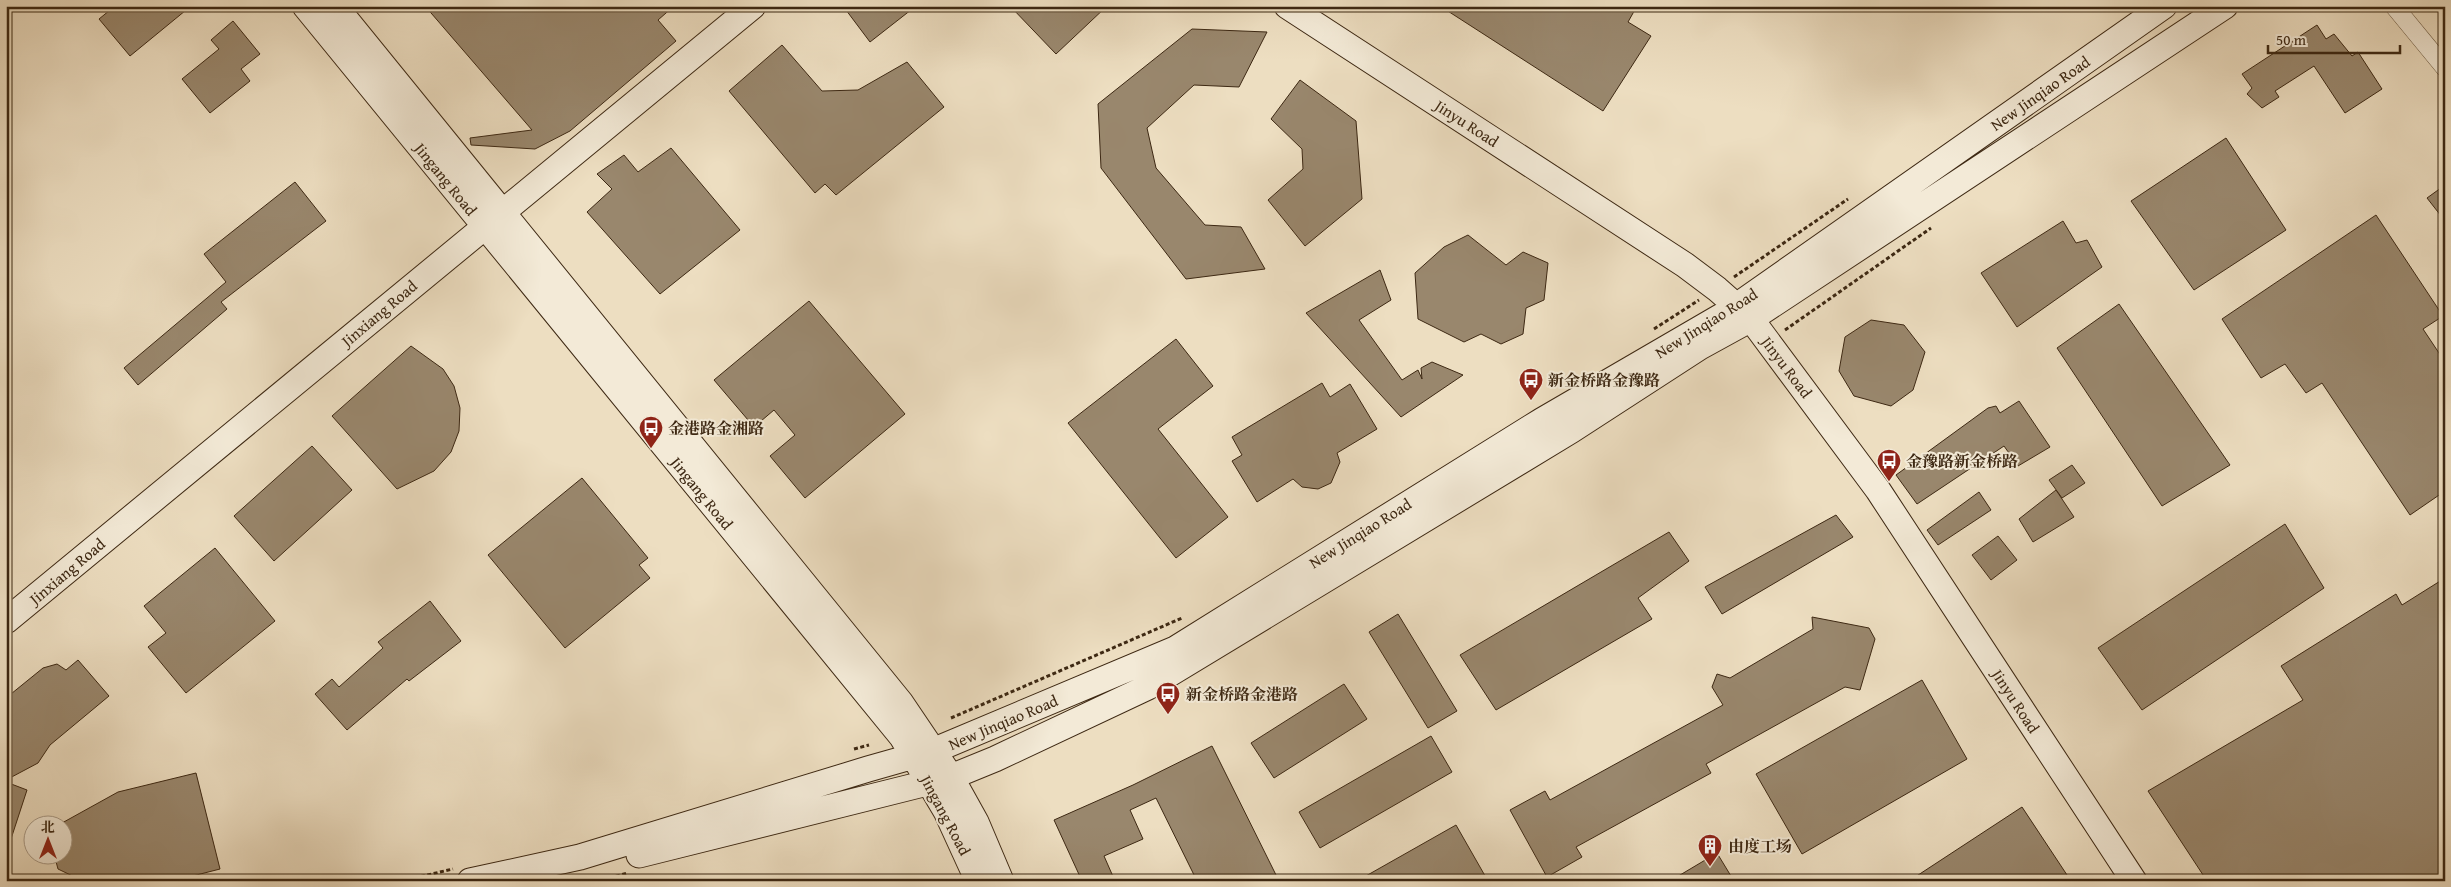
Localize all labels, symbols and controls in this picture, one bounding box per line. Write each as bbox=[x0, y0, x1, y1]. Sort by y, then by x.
scale bar bbox=[2268, 22, 2401, 54]
text: 50 m bbox=[2276, 29, 2307, 50]
street label: New Jinqiao Road bbox=[1985, 49, 2095, 136]
street label: Jinyu Road bbox=[1429, 92, 1504, 153]
street label: Jingang Road bbox=[408, 136, 483, 221]
street label: Jinxiang Road bbox=[334, 274, 423, 353]
street label: New Jinqiao Road bbox=[1650, 282, 1762, 364]
street label: Jinyu Road bbox=[1755, 329, 1819, 403]
bus stop icon: 新金桥路金豫路 bbox=[1518, 367, 1544, 401]
place label: 新金桥路金豫路 bbox=[1548, 368, 1660, 392]
bus stop icon: 金港路金湘路 bbox=[638, 415, 664, 449]
place label: 金港路金湘路 bbox=[668, 416, 764, 440]
bus stop icon: 金豫路新金桥路 bbox=[1876, 448, 1902, 482]
place label: 金豫路新金桥路 bbox=[1906, 449, 2018, 473]
street label: Jingang Road bbox=[664, 450, 739, 535]
street label: New Jinqiao Road bbox=[1304, 492, 1416, 574]
street label: Jinxiang Road bbox=[22, 532, 111, 611]
street label: Jinyu Road bbox=[1985, 663, 2046, 738]
bus stop icon: 新金桥路金港路 bbox=[1155, 681, 1181, 715]
place label: 新金桥路金港路 bbox=[1186, 682, 1298, 706]
street label: New Jinqiao Road bbox=[944, 688, 1062, 756]
street label: Jingang Road bbox=[914, 769, 977, 860]
north arrow bbox=[22, 814, 72, 864]
text: 北 bbox=[41, 817, 55, 837]
building icon: 由度工场 bbox=[1697, 833, 1723, 867]
place label: 由度工场 bbox=[1728, 834, 1792, 858]

